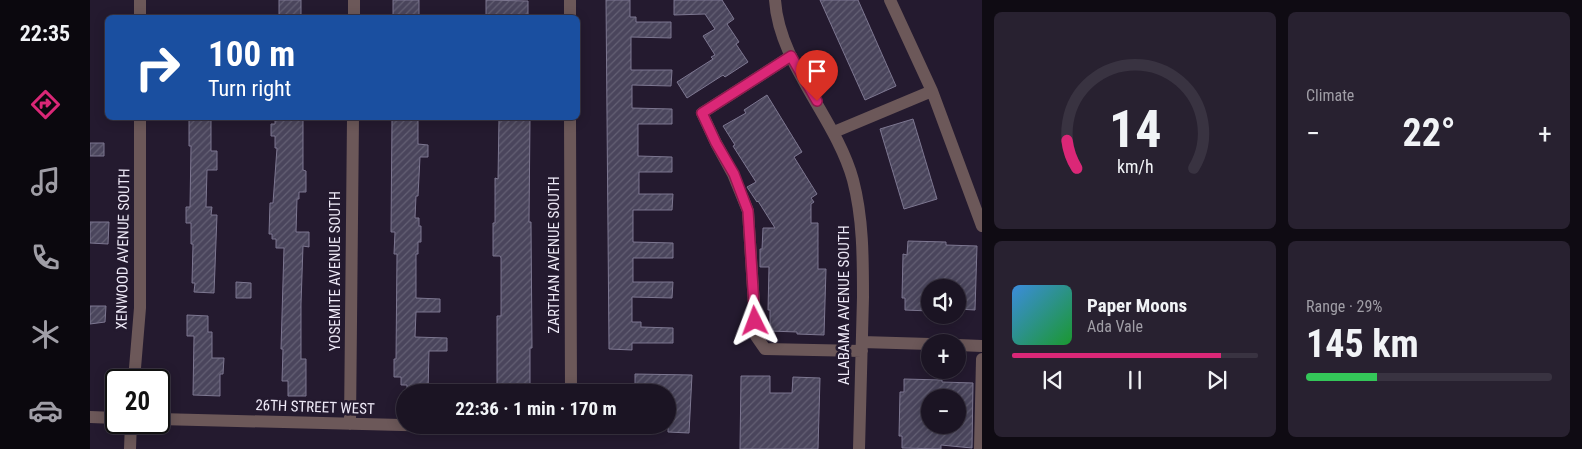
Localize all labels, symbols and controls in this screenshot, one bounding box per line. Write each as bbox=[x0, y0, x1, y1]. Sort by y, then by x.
text: 22:35 bbox=[20, 21, 70, 46]
text: 100 m bbox=[208, 34, 295, 75]
icon: right bbox=[125, 35, 190, 100]
pin bbox=[796, 50, 838, 101]
icon: arrive bbox=[803, 57, 831, 85]
text: Turn right bbox=[208, 76, 291, 101]
text: Climate bbox=[1306, 86, 1354, 105]
icon: directions bbox=[28, 87, 63, 122]
text: 14 bbox=[1109, 99, 1161, 160]
text: 22° bbox=[1402, 111, 1456, 155]
text: − bbox=[1306, 117, 1320, 150]
text: + bbox=[1538, 117, 1552, 150]
text: km/h bbox=[1117, 156, 1153, 177]
icon: music bbox=[28, 164, 63, 199]
street label: XENWOOD AVENUE SOUTH bbox=[113, 168, 133, 330]
street label: ZARTHAN AVENUE SOUTH bbox=[545, 176, 563, 334]
street label: YOSEMITE AVENUE SOUTH bbox=[326, 191, 344, 351]
street label: ALABAMA AVENUE SOUTH bbox=[835, 225, 853, 385]
icon: phone bbox=[28, 240, 63, 275]
map controls bbox=[921, 279, 966, 434]
button: sound bbox=[921, 279, 966, 324]
position arrow bbox=[728, 294, 780, 346]
text: Paper Moons bbox=[1087, 294, 1187, 317]
text: Range · 29% bbox=[1306, 297, 1382, 316]
icon: climate bbox=[28, 317, 63, 352]
text: Ada Vale bbox=[1087, 317, 1143, 336]
text: 145 km bbox=[1306, 322, 1419, 366]
button: + bbox=[921, 334, 966, 379]
icon: previous bbox=[1039, 366, 1067, 394]
icon: pause bbox=[1121, 366, 1149, 394]
icon: next bbox=[1203, 366, 1231, 394]
speed limit sign: 20 bbox=[105, 369, 170, 434]
button: − bbox=[921, 389, 966, 434]
icon: car bbox=[28, 393, 63, 428]
street label: 26TH STREET WEST bbox=[255, 396, 375, 418]
text: 22:36 · 1 min · 170 m bbox=[455, 397, 617, 420]

